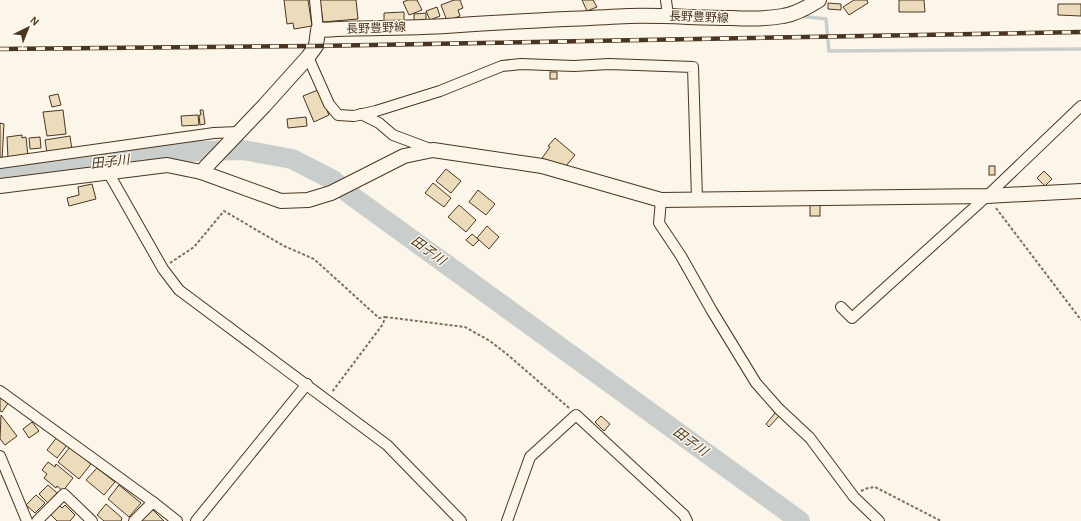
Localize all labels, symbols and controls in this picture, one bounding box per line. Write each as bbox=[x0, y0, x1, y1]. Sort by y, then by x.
north arrow bbox=[8, 8, 48, 48]
street label: 長野豊野線 bbox=[669, 9, 729, 25]
text: N bbox=[27, 14, 42, 28]
street label: 長野豊野線 bbox=[346, 20, 406, 36]
water label: 田子川 bbox=[90, 151, 132, 171]
water label: 田子川 bbox=[409, 233, 451, 269]
water label: 田子川 bbox=[671, 424, 713, 460]

